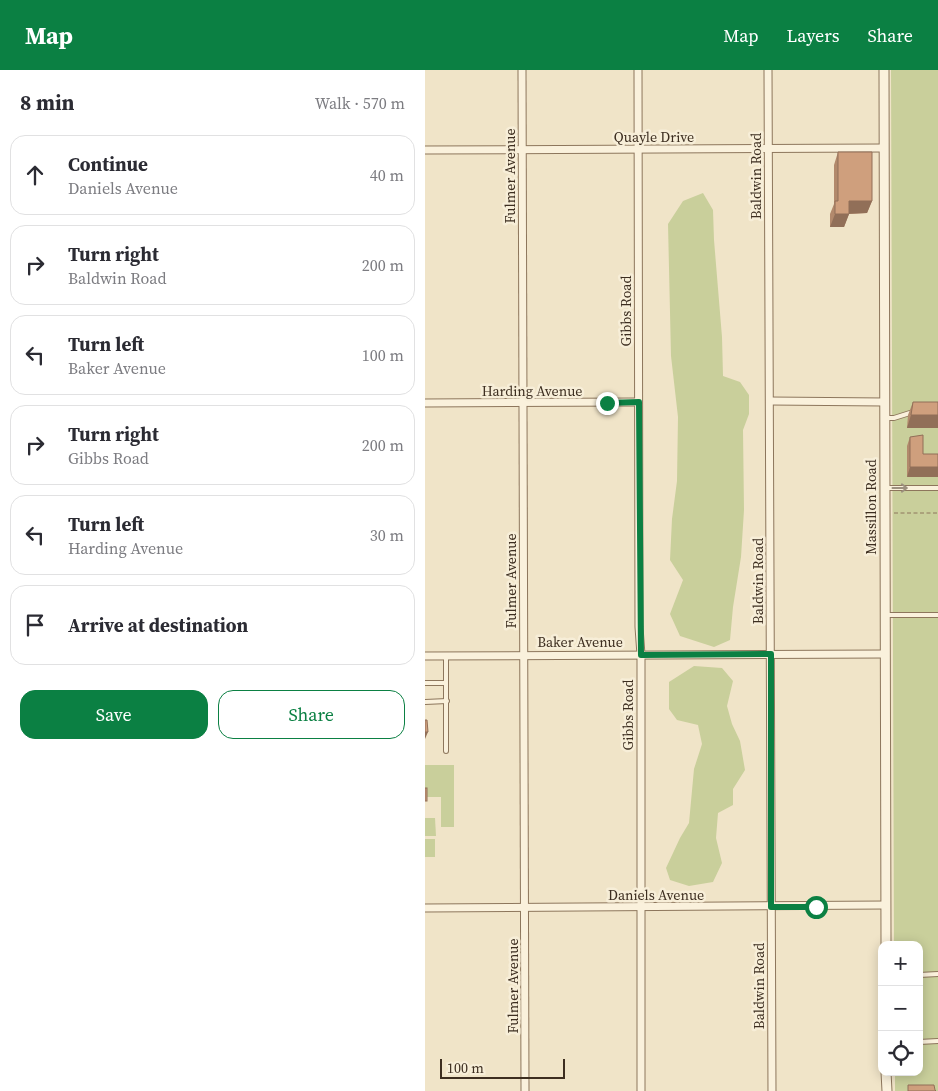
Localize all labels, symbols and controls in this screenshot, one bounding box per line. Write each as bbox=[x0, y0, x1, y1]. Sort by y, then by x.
text: Map bbox=[25, 19, 73, 52]
text: Map bbox=[723, 23, 758, 48]
text: Layers bbox=[786, 23, 839, 48]
text: Share bbox=[867, 23, 913, 48]
text: 8 min bbox=[20, 88, 75, 117]
text: Walk · 570 m bbox=[315, 92, 405, 114]
street label: Quayle Drive bbox=[614, 127, 694, 147]
street label: Fulmer Avenue bbox=[500, 128, 520, 224]
street label: Baldwin Road bbox=[746, 133, 766, 219]
text: Continue bbox=[68, 151, 148, 177]
icon: ahead bbox=[21, 161, 49, 189]
text: 40 m bbox=[370, 164, 404, 186]
text: Daniels Avenue bbox=[68, 177, 178, 199]
text: Turn right bbox=[68, 241, 159, 267]
icon: right bbox=[21, 251, 49, 279]
text: 200 m bbox=[362, 254, 404, 276]
text: Baldwin Road bbox=[68, 267, 167, 289]
street label: Gibbs Road bbox=[616, 276, 636, 346]
text: Turn left bbox=[68, 331, 144, 357]
icon: left bbox=[21, 341, 49, 369]
text: 100 m bbox=[362, 344, 404, 366]
text: Baker Avenue bbox=[68, 357, 166, 379]
street label: Harding Avenue bbox=[482, 381, 582, 401]
route end bbox=[596, 392, 619, 415]
text: Turn right bbox=[68, 421, 159, 447]
icon: right bbox=[21, 431, 49, 459]
text: 200 m bbox=[362, 434, 404, 456]
text: Gibbs Road bbox=[68, 447, 149, 469]
street label: Massillon Road bbox=[861, 459, 881, 555]
one-way arrow bbox=[892, 483, 908, 493]
text: Turn left bbox=[68, 511, 144, 537]
icon: left bbox=[21, 521, 49, 549]
text: 30 m bbox=[370, 524, 404, 546]
street label: Fulmer Avenue bbox=[501, 533, 521, 629]
text: Harding Avenue bbox=[68, 537, 183, 559]
street label: Baldwin Road bbox=[748, 538, 768, 624]
icon: arrive bbox=[21, 611, 49, 639]
text: Arrive at destination bbox=[68, 612, 248, 638]
street label: Baker Avenue bbox=[537, 632, 623, 652]
street label: Gibbs Road bbox=[618, 680, 638, 750]
button: Save bbox=[20, 690, 208, 739]
button: Share bbox=[218, 690, 405, 739]
street label: Daniels Avenue bbox=[608, 885, 704, 905]
route start bbox=[805, 896, 828, 919]
street label: Fulmer Avenue bbox=[503, 938, 523, 1034]
map controls bbox=[878, 941, 923, 1076]
button: + bbox=[878, 941, 923, 986]
street label: Baldwin Road bbox=[749, 943, 769, 1029]
button: − bbox=[878, 986, 923, 1031]
button: locate bbox=[878, 1031, 923, 1076]
scale bar bbox=[440, 1056, 565, 1079]
text: 100 m bbox=[447, 1058, 484, 1078]

